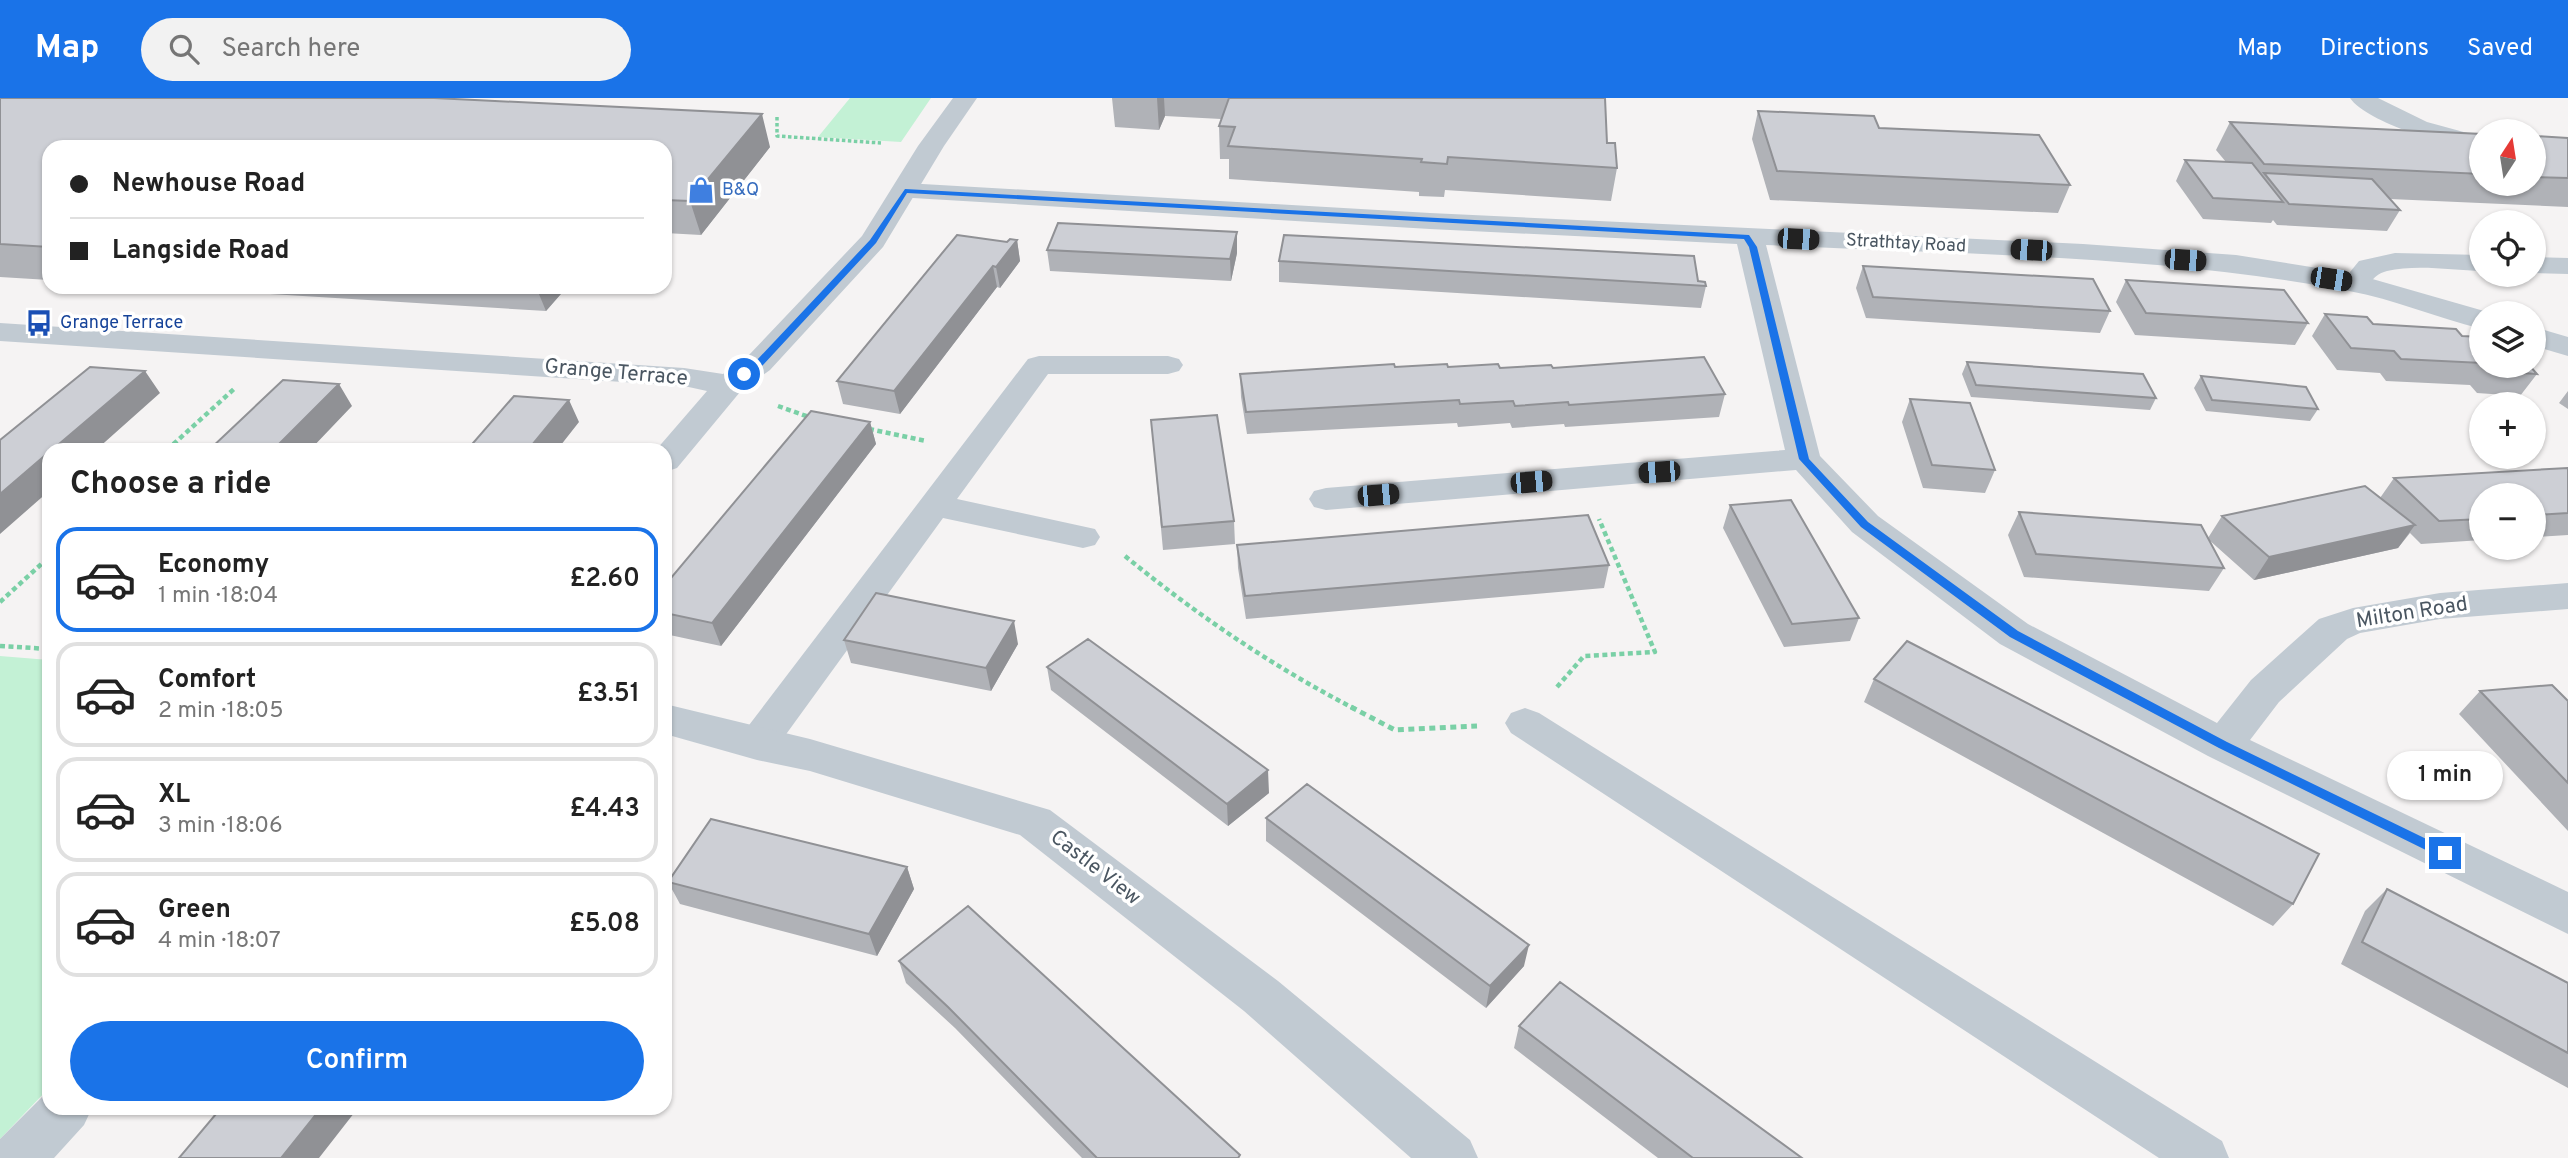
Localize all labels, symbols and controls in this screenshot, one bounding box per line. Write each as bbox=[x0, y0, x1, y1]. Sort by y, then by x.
search box bbox=[141, 18, 631, 81]
text: Map bbox=[35, 28, 99, 70]
icon: search bbox=[165, 30, 203, 68]
text: Search here bbox=[221, 33, 360, 66]
text: Map bbox=[2237, 34, 2282, 64]
text: Directions bbox=[2320, 34, 2429, 64]
text: Saved bbox=[2467, 34, 2533, 64]
north arrow bbox=[2469, 119, 2546, 196]
map controls bbox=[2469, 119, 2546, 560]
text: Newhouse Road bbox=[112, 168, 305, 201]
shop icon: B&Q bbox=[686, 175, 716, 205]
place label: B&Q bbox=[722, 179, 759, 202]
button: locate bbox=[2469, 210, 2546, 287]
car bbox=[1777, 227, 1820, 251]
street label: Strathtay Road bbox=[1845, 229, 1967, 259]
text: Langside Road bbox=[112, 235, 290, 268]
car bbox=[2010, 238, 2053, 262]
car bbox=[2164, 248, 2207, 272]
car bbox=[2309, 265, 2354, 293]
button: layers bbox=[2469, 301, 2546, 378]
bus stop icon: Grange Terrace bbox=[24, 308, 54, 338]
place label: Grange Terrace bbox=[60, 312, 183, 335]
street label: Grange Terrace bbox=[543, 353, 689, 393]
route start bbox=[728, 358, 760, 390]
button: + bbox=[2469, 392, 2546, 469]
car bbox=[1638, 460, 1681, 484]
text: Choose a ride bbox=[70, 465, 271, 505]
car bbox=[1510, 470, 1553, 494]
car bbox=[1357, 483, 1400, 507]
button: − bbox=[2469, 483, 2546, 560]
icon: car bbox=[74, 548, 137, 611]
text: Economy bbox=[158, 549, 269, 582]
text: £2.60 bbox=[570, 563, 640, 596]
text: 1 min · 18:04 bbox=[158, 582, 278, 611]
street label: Milton Road bbox=[2354, 591, 2470, 635]
icon: car bbox=[74, 663, 137, 726]
text: Comfort bbox=[158, 664, 256, 697]
text: £3.51 bbox=[577, 678, 640, 711]
text: 2 min · 18:05 bbox=[158, 697, 283, 726]
callout: 1 min bbox=[2387, 752, 2503, 800]
text: 1 min bbox=[2418, 761, 2472, 790]
icon: car bbox=[74, 778, 137, 841]
text: XL bbox=[158, 779, 190, 812]
text: £4.43 bbox=[570, 793, 640, 826]
text: 3 min · 18:06 bbox=[158, 812, 283, 841]
street label: Castle View bbox=[1044, 824, 1146, 912]
route end bbox=[2429, 837, 2461, 869]
icon: car bbox=[74, 893, 137, 956]
text: Green bbox=[158, 894, 231, 927]
text: £5.08 bbox=[569, 908, 640, 941]
text: 4 min · 18:07 bbox=[158, 927, 281, 956]
button: Confirm bbox=[70, 1021, 644, 1101]

